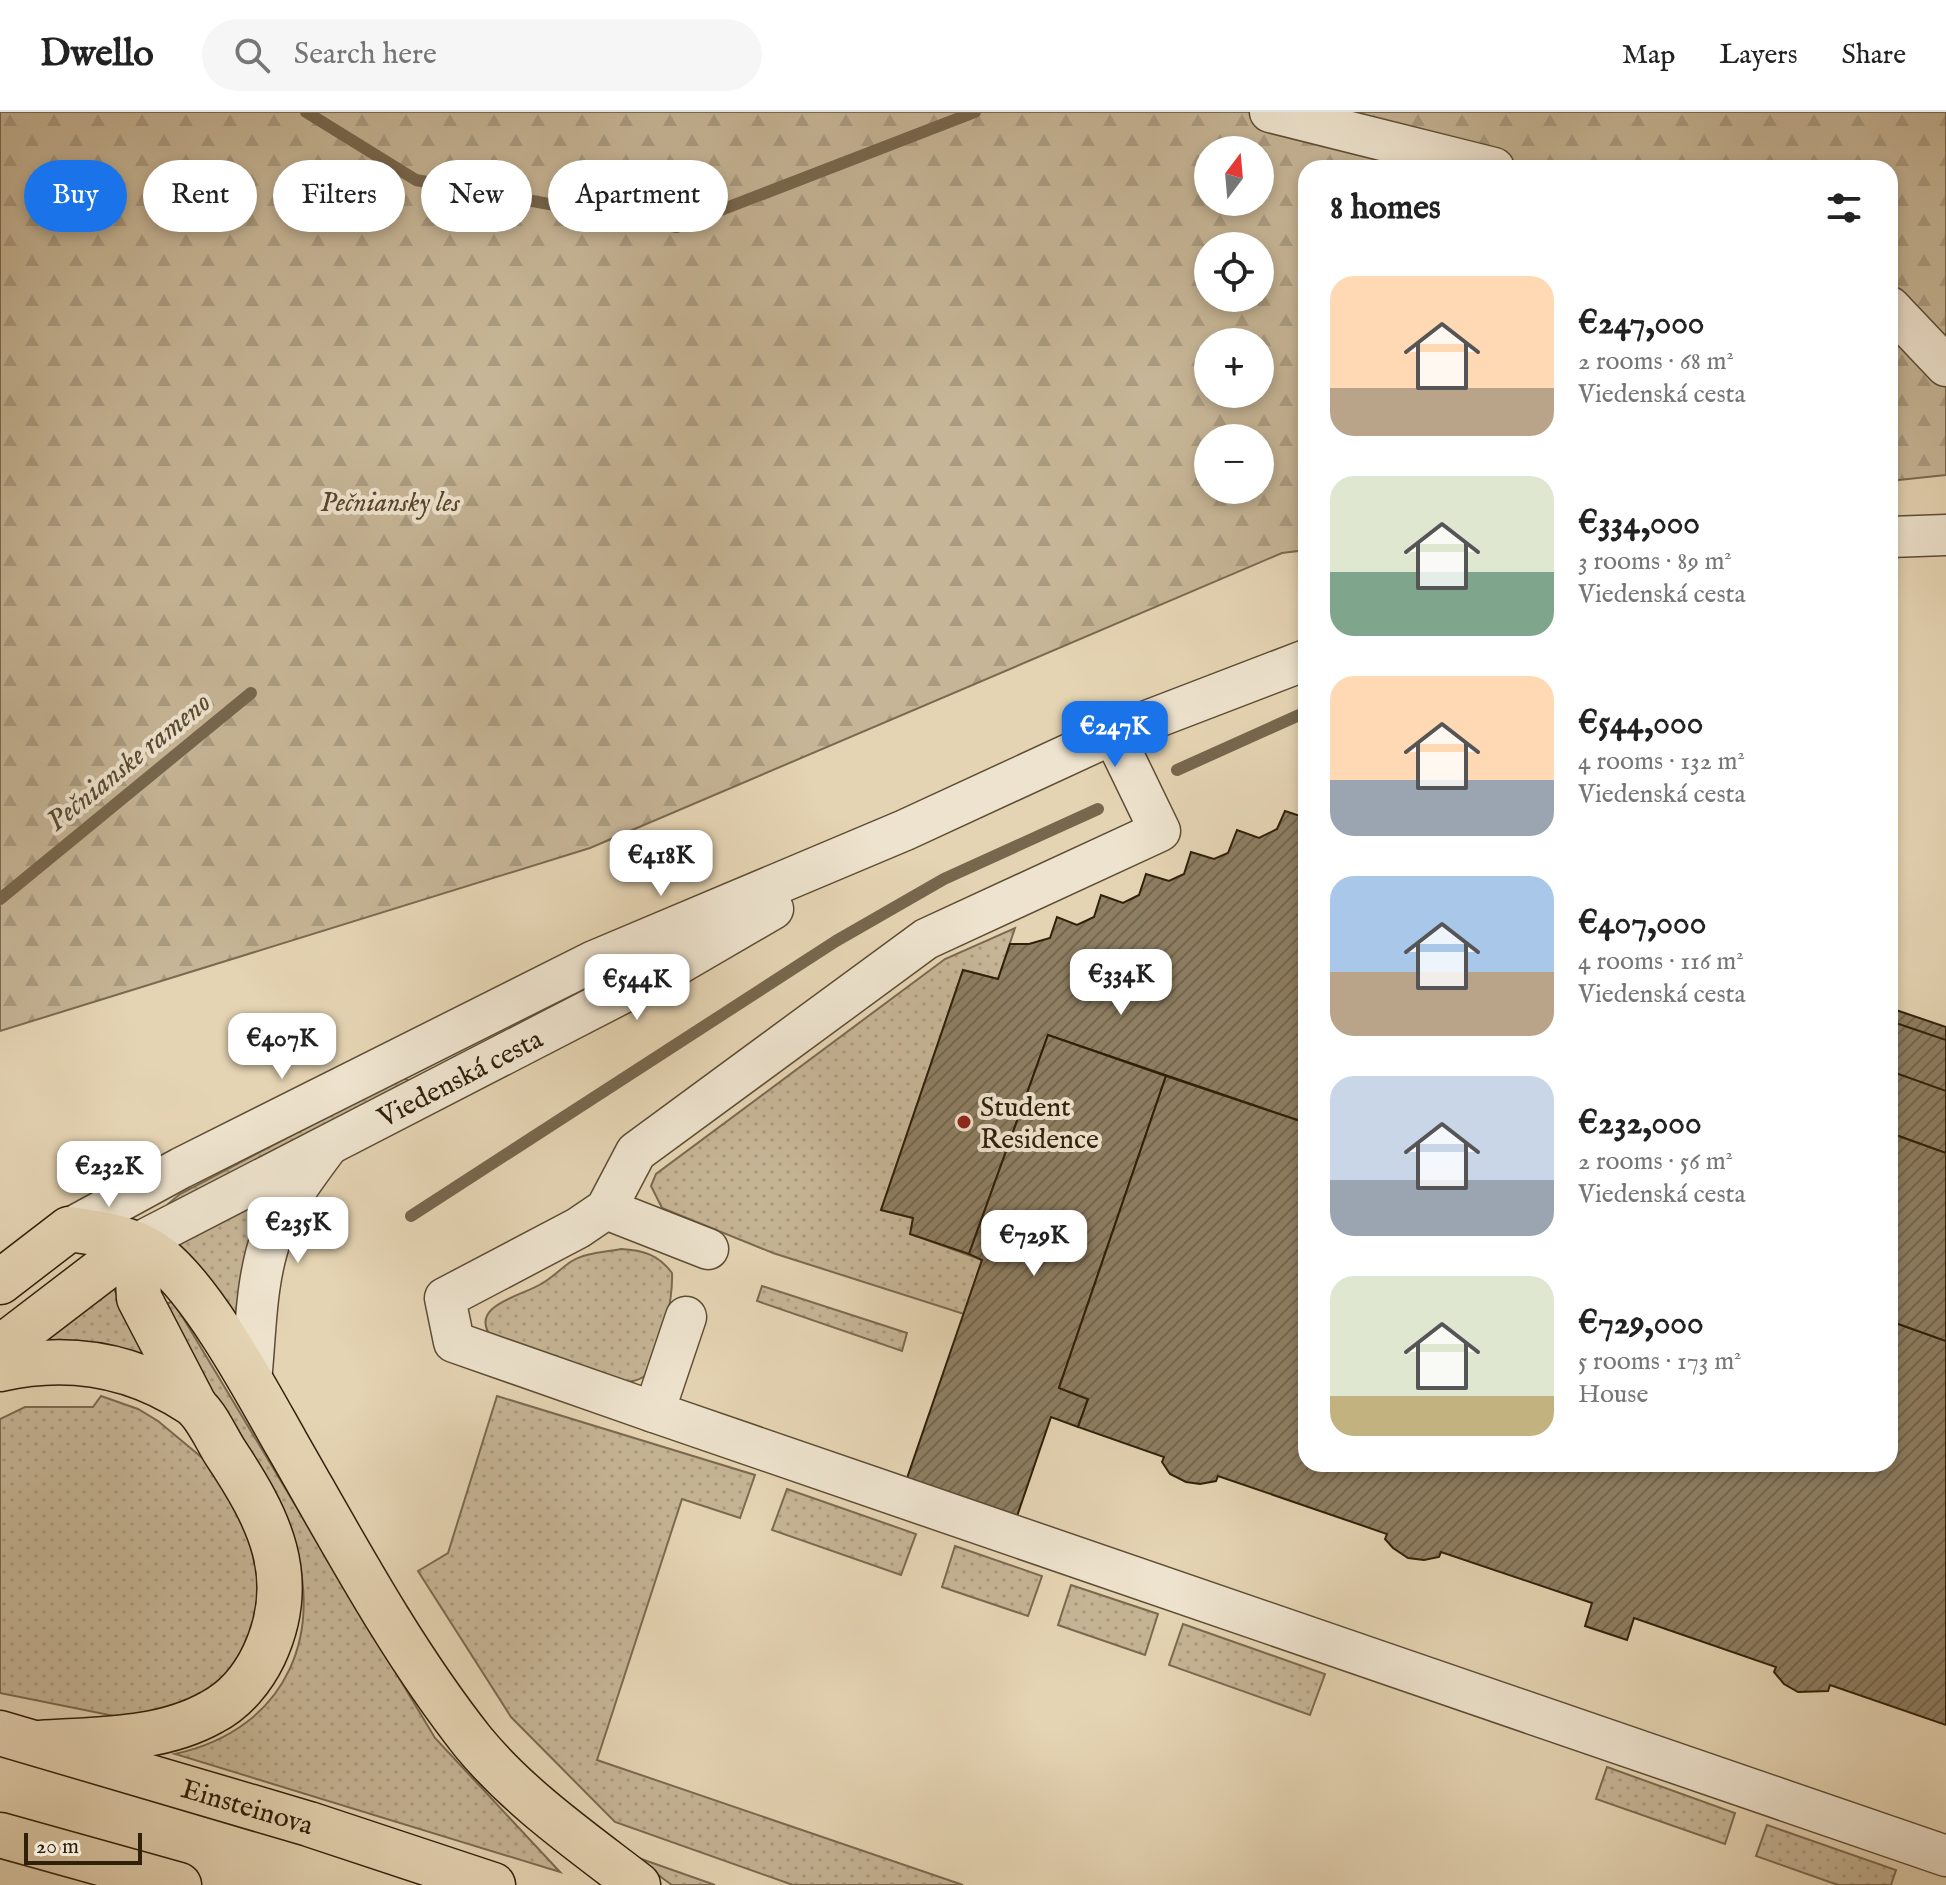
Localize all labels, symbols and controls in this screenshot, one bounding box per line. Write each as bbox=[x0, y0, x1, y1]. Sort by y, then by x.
search box bbox=[202, 19, 762, 91]
text: Dwello bbox=[40, 31, 154, 79]
icon: search bbox=[230, 33, 274, 77]
text: Search here bbox=[294, 36, 437, 74]
text: Map bbox=[1622, 38, 1675, 73]
text: Layers bbox=[1719, 38, 1798, 73]
text: Share bbox=[1842, 38, 1906, 73]
north arrow bbox=[1194, 136, 1274, 216]
map controls bbox=[1194, 136, 1274, 504]
chip: Buy bbox=[24, 160, 127, 232]
chip: Rent bbox=[143, 160, 257, 232]
chip: Filters bbox=[273, 160, 405, 232]
chip: New bbox=[421, 160, 532, 232]
chip: Apartment bbox=[548, 160, 728, 232]
icon: filters bbox=[1822, 186, 1866, 230]
text: 8 homes bbox=[1330, 187, 1441, 230]
button: locate bbox=[1194, 232, 1274, 312]
text: €247,000 bbox=[1578, 302, 1705, 345]
icon: home bbox=[1394, 308, 1490, 404]
button: + bbox=[1194, 328, 1274, 408]
text: 2 rooms · 68 m² bbox=[1578, 345, 1734, 378]
text: Viedenská cesta bbox=[1578, 378, 1746, 411]
button: − bbox=[1194, 424, 1274, 504]
park label: Pečniansky les bbox=[320, 486, 461, 521]
text: €334,000 bbox=[1578, 502, 1700, 545]
icon: home bbox=[1394, 508, 1490, 604]
text: 3 rooms · 89 m² bbox=[1578, 545, 1732, 578]
text: Viedenská cesta bbox=[1578, 578, 1746, 611]
water label: Pečnianske rameno bbox=[39, 684, 220, 841]
pin: €247K bbox=[1059, 701, 1171, 769]
text: €544,000 bbox=[1578, 702, 1703, 745]
icon: home bbox=[1394, 708, 1490, 804]
text: €247K bbox=[1080, 710, 1150, 743]
text: 4 rooms · 132 m² bbox=[1578, 745, 1745, 778]
text: Viedenská cesta bbox=[1578, 778, 1746, 811]
pin: €418K bbox=[605, 830, 717, 898]
text: €418K bbox=[628, 839, 694, 872]
text: €407,000 bbox=[1578, 902, 1706, 945]
icon: home bbox=[1394, 908, 1490, 1004]
text: 4 rooms · 116 m² bbox=[1578, 945, 1744, 978]
pin: €334K bbox=[1065, 949, 1177, 1017]
pin: €544K bbox=[581, 954, 693, 1022]
text: €334K bbox=[1088, 958, 1154, 991]
text: €544K bbox=[603, 963, 671, 996]
text: Viedenská cesta bbox=[1578, 978, 1746, 1011]
pin: €407K bbox=[226, 1013, 338, 1081]
text: €407K bbox=[246, 1022, 318, 1055]
street label: Viedenská cesta bbox=[371, 1022, 550, 1137]
place label: Student Residence bbox=[980, 1091, 1099, 1158]
text: €232,000 bbox=[1578, 1102, 1702, 1145]
icon: home bbox=[1394, 1108, 1490, 1204]
marker: Student Residence bbox=[955, 1113, 973, 1131]
pin: €232K bbox=[53, 1141, 165, 1209]
text: 2 rooms · 56 m² bbox=[1578, 1145, 1733, 1178]
text: €232K bbox=[75, 1150, 143, 1183]
text: Viedenská cesta bbox=[1578, 1178, 1746, 1211]
pin: €235K bbox=[242, 1197, 354, 1265]
text: €235K bbox=[265, 1206, 331, 1239]
pin: €729K bbox=[978, 1210, 1090, 1278]
text: €729K bbox=[999, 1219, 1069, 1252]
text: €729,000 bbox=[1578, 1302, 1704, 1345]
icon: home bbox=[1394, 1308, 1490, 1404]
text: 5 rooms · 173 m² bbox=[1578, 1345, 1742, 1378]
text: House bbox=[1578, 1378, 1648, 1411]
street label: Einsteinova bbox=[177, 1772, 318, 1845]
scale bar bbox=[24, 1829, 142, 1865]
text: 20 m bbox=[36, 1833, 79, 1861]

